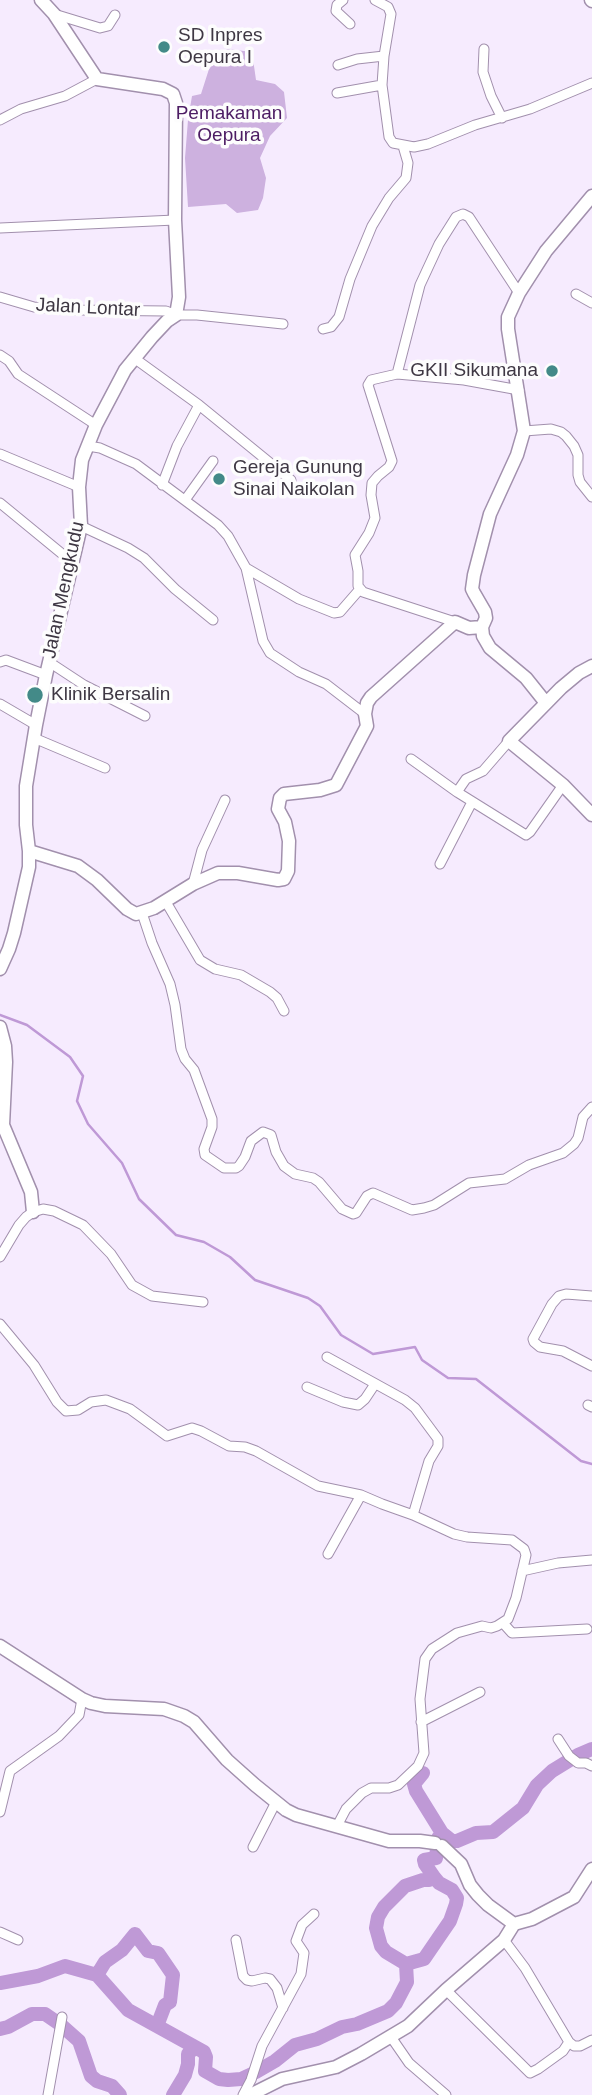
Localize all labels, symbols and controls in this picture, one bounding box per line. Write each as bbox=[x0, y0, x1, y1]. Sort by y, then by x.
place label: SD Inpres Oepura I bbox=[178, 25, 262, 69]
marker: SD Inpres Oepura I bbox=[156, 39, 172, 55]
park label: Pemakaman Oepura bbox=[176, 103, 282, 147]
street label: Jalan Lontar bbox=[35, 294, 141, 322]
place label: GKII Sikumana bbox=[410, 360, 538, 382]
marker: GKII Sikumana bbox=[544, 363, 560, 379]
place label: Gereja Gunung Sinai Naikolan bbox=[233, 457, 363, 501]
marker: Gereja Gunung Sinai Naikolan bbox=[211, 471, 227, 487]
street label: Jalan Mengkudu bbox=[38, 519, 90, 661]
place label: Klinik Bersalin bbox=[51, 684, 170, 706]
marker: Klinik Bersalin bbox=[25, 685, 45, 705]

